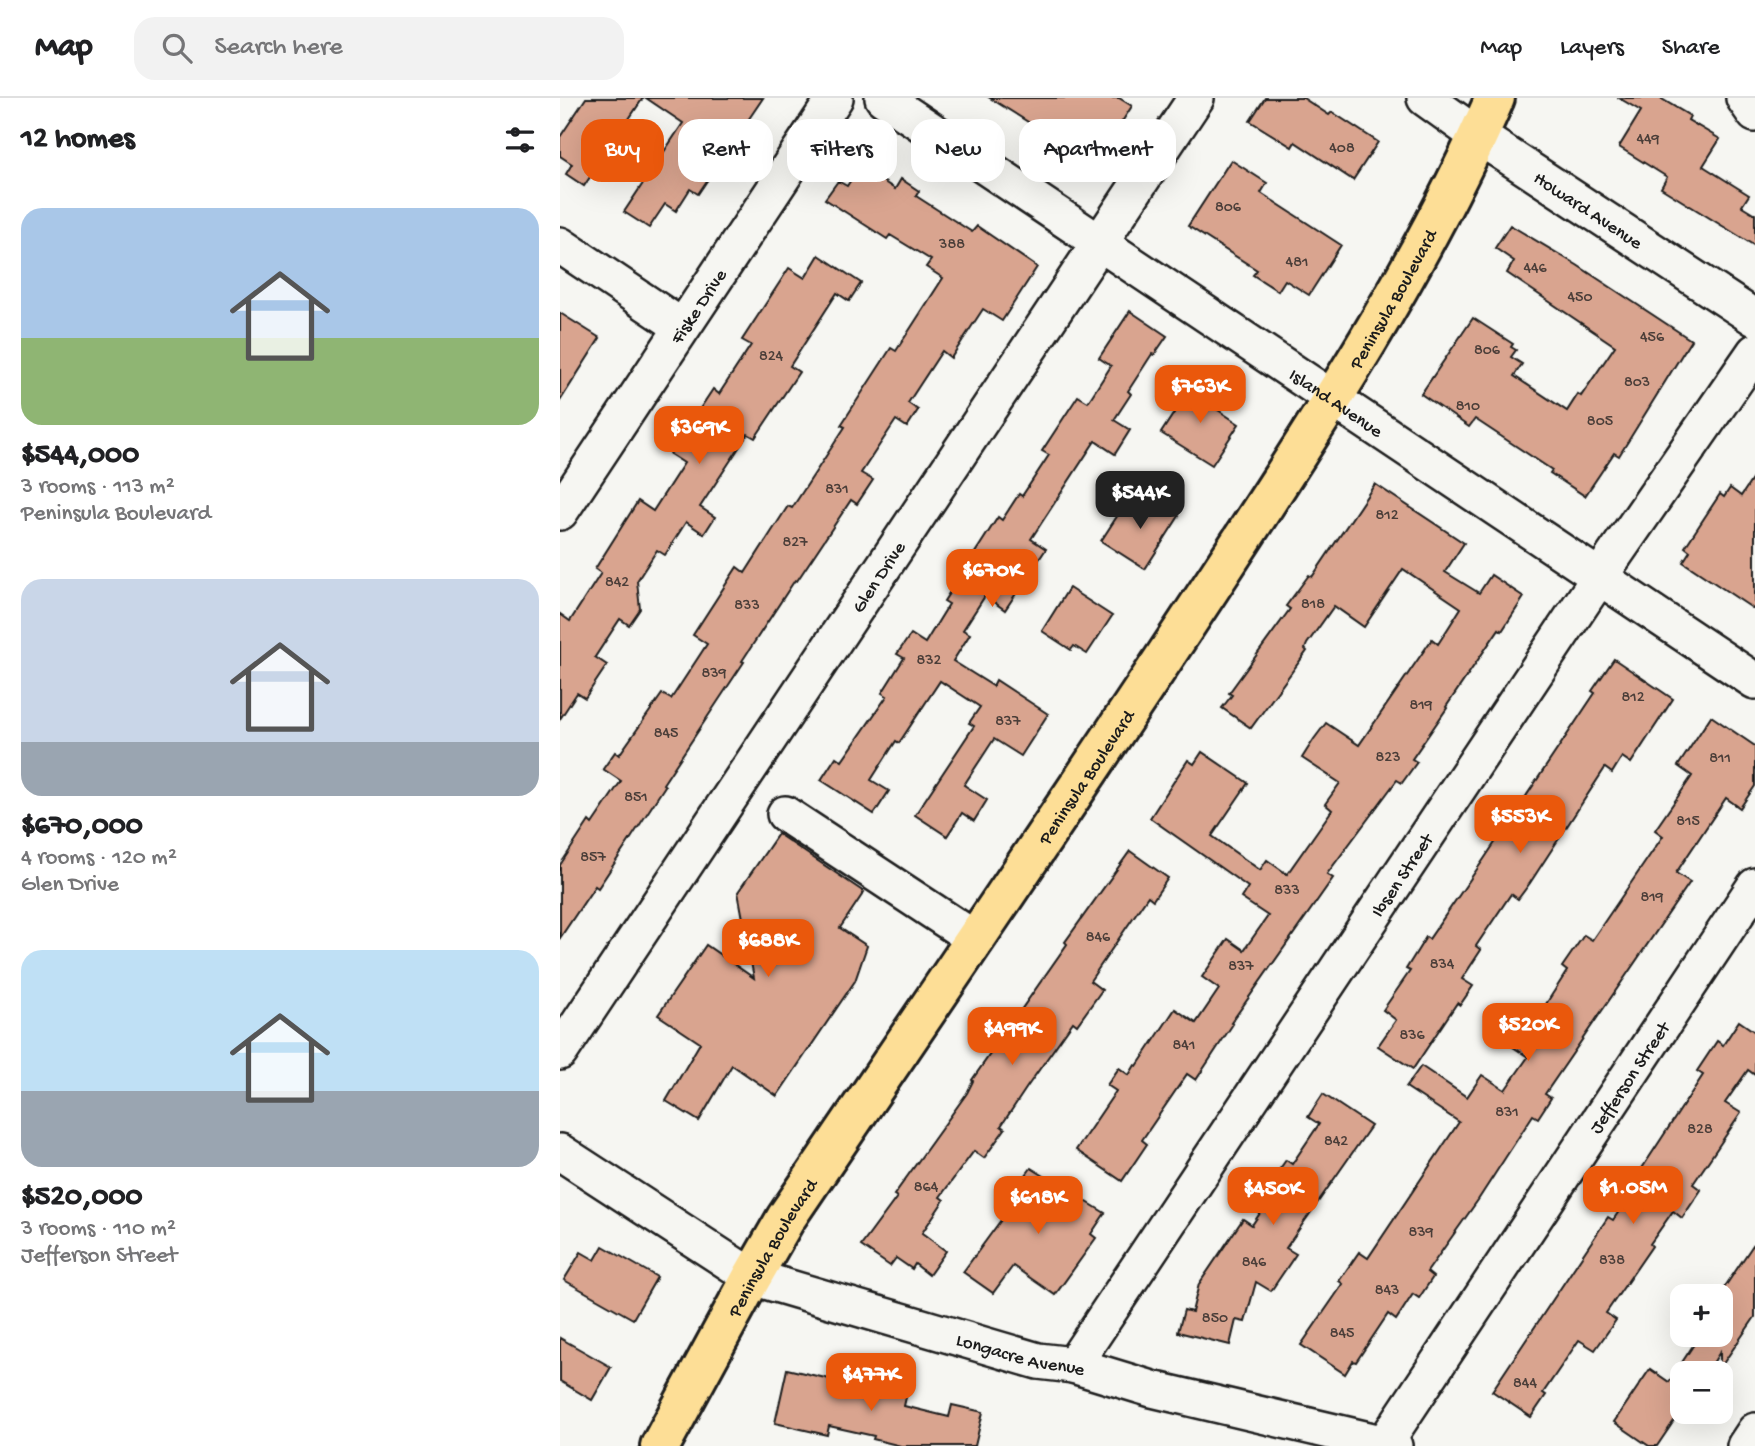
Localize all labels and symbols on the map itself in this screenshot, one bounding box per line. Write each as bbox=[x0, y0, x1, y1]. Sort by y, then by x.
house number: 449 bbox=[1636, 131, 1660, 150]
house number: 408 bbox=[1329, 140, 1355, 159]
street label: Howard Avenue bbox=[1528, 168, 1646, 256]
house number: 806 bbox=[1215, 199, 1242, 218]
street label: Peninsula Boulevard bbox=[1345, 225, 1445, 375]
house number: 388 bbox=[938, 236, 965, 255]
house number: 481 bbox=[1286, 254, 1308, 273]
house number: 446 bbox=[1523, 260, 1548, 279]
street label: Fiske Drive bbox=[666, 265, 733, 350]
house number: 450 bbox=[1567, 289, 1593, 308]
house number: 456 bbox=[1640, 329, 1665, 348]
house number: 806 bbox=[1474, 342, 1501, 361]
house number: 824 bbox=[759, 348, 784, 367]
street label: Island Avenue bbox=[1284, 365, 1386, 444]
pin: $763K bbox=[1151, 366, 1249, 425]
house number: 803 bbox=[1624, 374, 1650, 393]
house number: 810 bbox=[1456, 398, 1480, 417]
pin: $369K bbox=[650, 406, 748, 466]
house number: 805 bbox=[1587, 413, 1613, 432]
pin: $544K bbox=[1091, 472, 1189, 531]
house number: 831 bbox=[825, 481, 849, 500]
house number: 812 bbox=[1375, 507, 1399, 526]
house number: 827 bbox=[783, 534, 808, 553]
street label: Glen Drive bbox=[848, 538, 912, 618]
pin: $670K bbox=[943, 550, 1041, 609]
house number: 842 bbox=[605, 574, 629, 593]
house number: 818 bbox=[1301, 596, 1325, 615]
house number: 833 bbox=[734, 597, 760, 616]
house number: 832 bbox=[917, 652, 942, 671]
house number: 839 bbox=[701, 665, 727, 684]
house number: 812 bbox=[1621, 689, 1645, 708]
house number: 819 bbox=[1409, 697, 1433, 716]
street label: Peninsula Boulevard bbox=[1034, 705, 1142, 851]
house number: 837 bbox=[995, 713, 1021, 732]
house number: 845 bbox=[654, 725, 678, 744]
house number: 823 bbox=[1376, 749, 1400, 768]
house number: 811 bbox=[1709, 750, 1731, 769]
house number: 851 bbox=[624, 789, 648, 808]
pin: $553K bbox=[1471, 796, 1569, 855]
house number: 815 bbox=[1676, 813, 1700, 832]
street label: Ibsen Street bbox=[1367, 828, 1441, 922]
house number: 857 bbox=[580, 849, 606, 868]
house number: 833 bbox=[1274, 882, 1300, 901]
house number: 819 bbox=[1640, 889, 1664, 908]
pin: $688K bbox=[719, 920, 817, 979]
house number: 846 bbox=[1086, 929, 1111, 948]
house number: 834 bbox=[1430, 956, 1455, 975]
house number: 837 bbox=[1228, 958, 1254, 977]
pin: $520K bbox=[1479, 1004, 1577, 1063]
pin: $499K bbox=[963, 1007, 1061, 1067]
street label: Jefferson Street bbox=[1586, 1017, 1678, 1139]
house number: 836 bbox=[1399, 1027, 1425, 1046]
house number: 841 bbox=[1173, 1037, 1195, 1056]
house number: 831 bbox=[1495, 1104, 1519, 1123]
house number: 828 bbox=[1687, 1121, 1713, 1140]
house number: 842 bbox=[1324, 1133, 1348, 1152]
pin: $1.05M bbox=[1576, 1166, 1690, 1226]
pin: $450K bbox=[1224, 1168, 1322, 1227]
street label: Peninsula Boulevard bbox=[724, 1174, 825, 1323]
pin: $618K bbox=[989, 1176, 1087, 1236]
house number: 864 bbox=[914, 1179, 939, 1198]
house number: 839 bbox=[1408, 1224, 1434, 1243]
house number: 838 bbox=[1599, 1252, 1625, 1271]
house number: 846 bbox=[1242, 1254, 1267, 1273]
house number: 843 bbox=[1375, 1282, 1399, 1301]
house number: 850 bbox=[1202, 1310, 1228, 1329]
house number: 845 bbox=[1330, 1325, 1354, 1344]
street label: Longacre Avenue bbox=[953, 1330, 1088, 1383]
pin: $477K bbox=[822, 1354, 920, 1413]
house number: 844 bbox=[1513, 1375, 1537, 1394]

